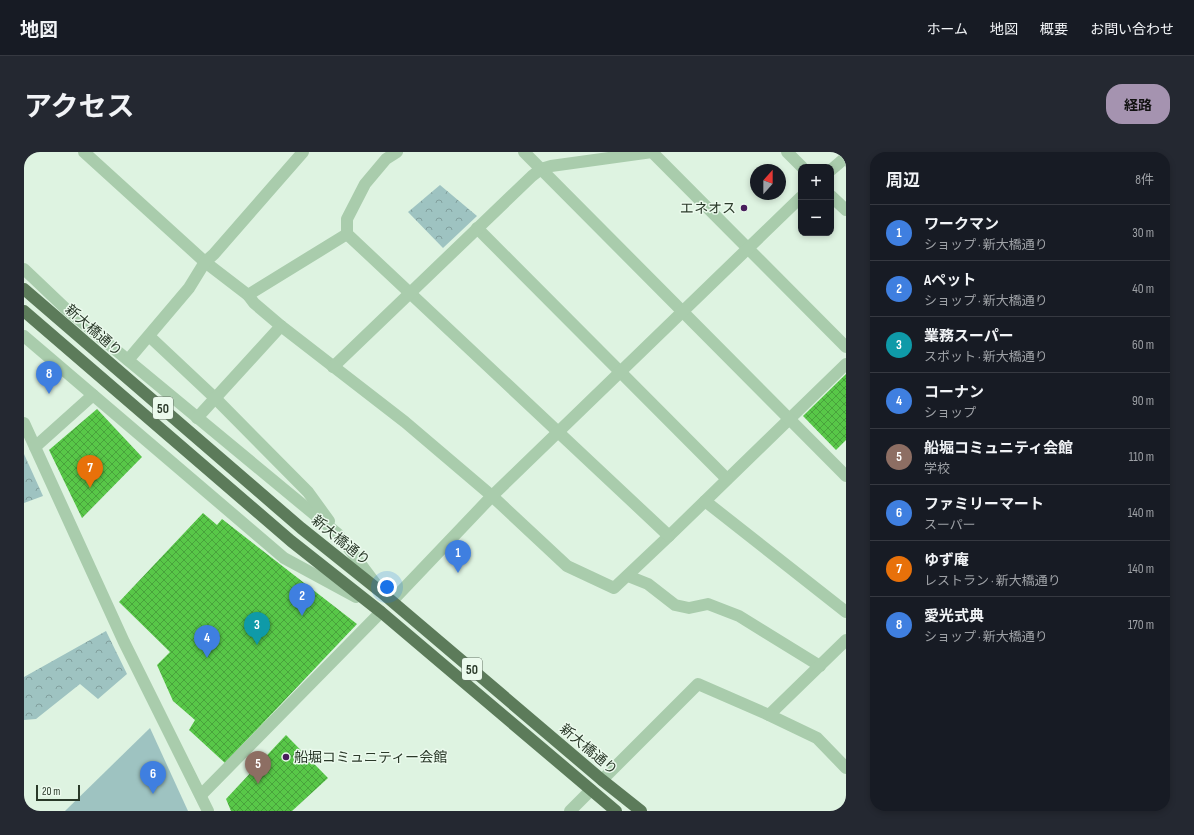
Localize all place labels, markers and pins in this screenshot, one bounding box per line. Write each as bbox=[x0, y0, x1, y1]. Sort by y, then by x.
place label: エネオス bbox=[680, 200, 736, 217]
marker: エネオス bbox=[739, 203, 749, 213]
pin: 8 bbox=[36, 361, 62, 394]
pin: 7 bbox=[77, 455, 103, 488]
pin: 1 bbox=[445, 540, 471, 573]
pin: 2 bbox=[289, 583, 315, 616]
pin: 3 bbox=[244, 612, 270, 645]
pin: 4 bbox=[194, 625, 220, 658]
place label: 船堀コミュニティー会館 bbox=[294, 749, 447, 766]
pin: 5 bbox=[245, 751, 271, 784]
marker: 船堀コミュニティー会館 bbox=[281, 752, 291, 762]
pin: 6 bbox=[140, 761, 166, 794]

